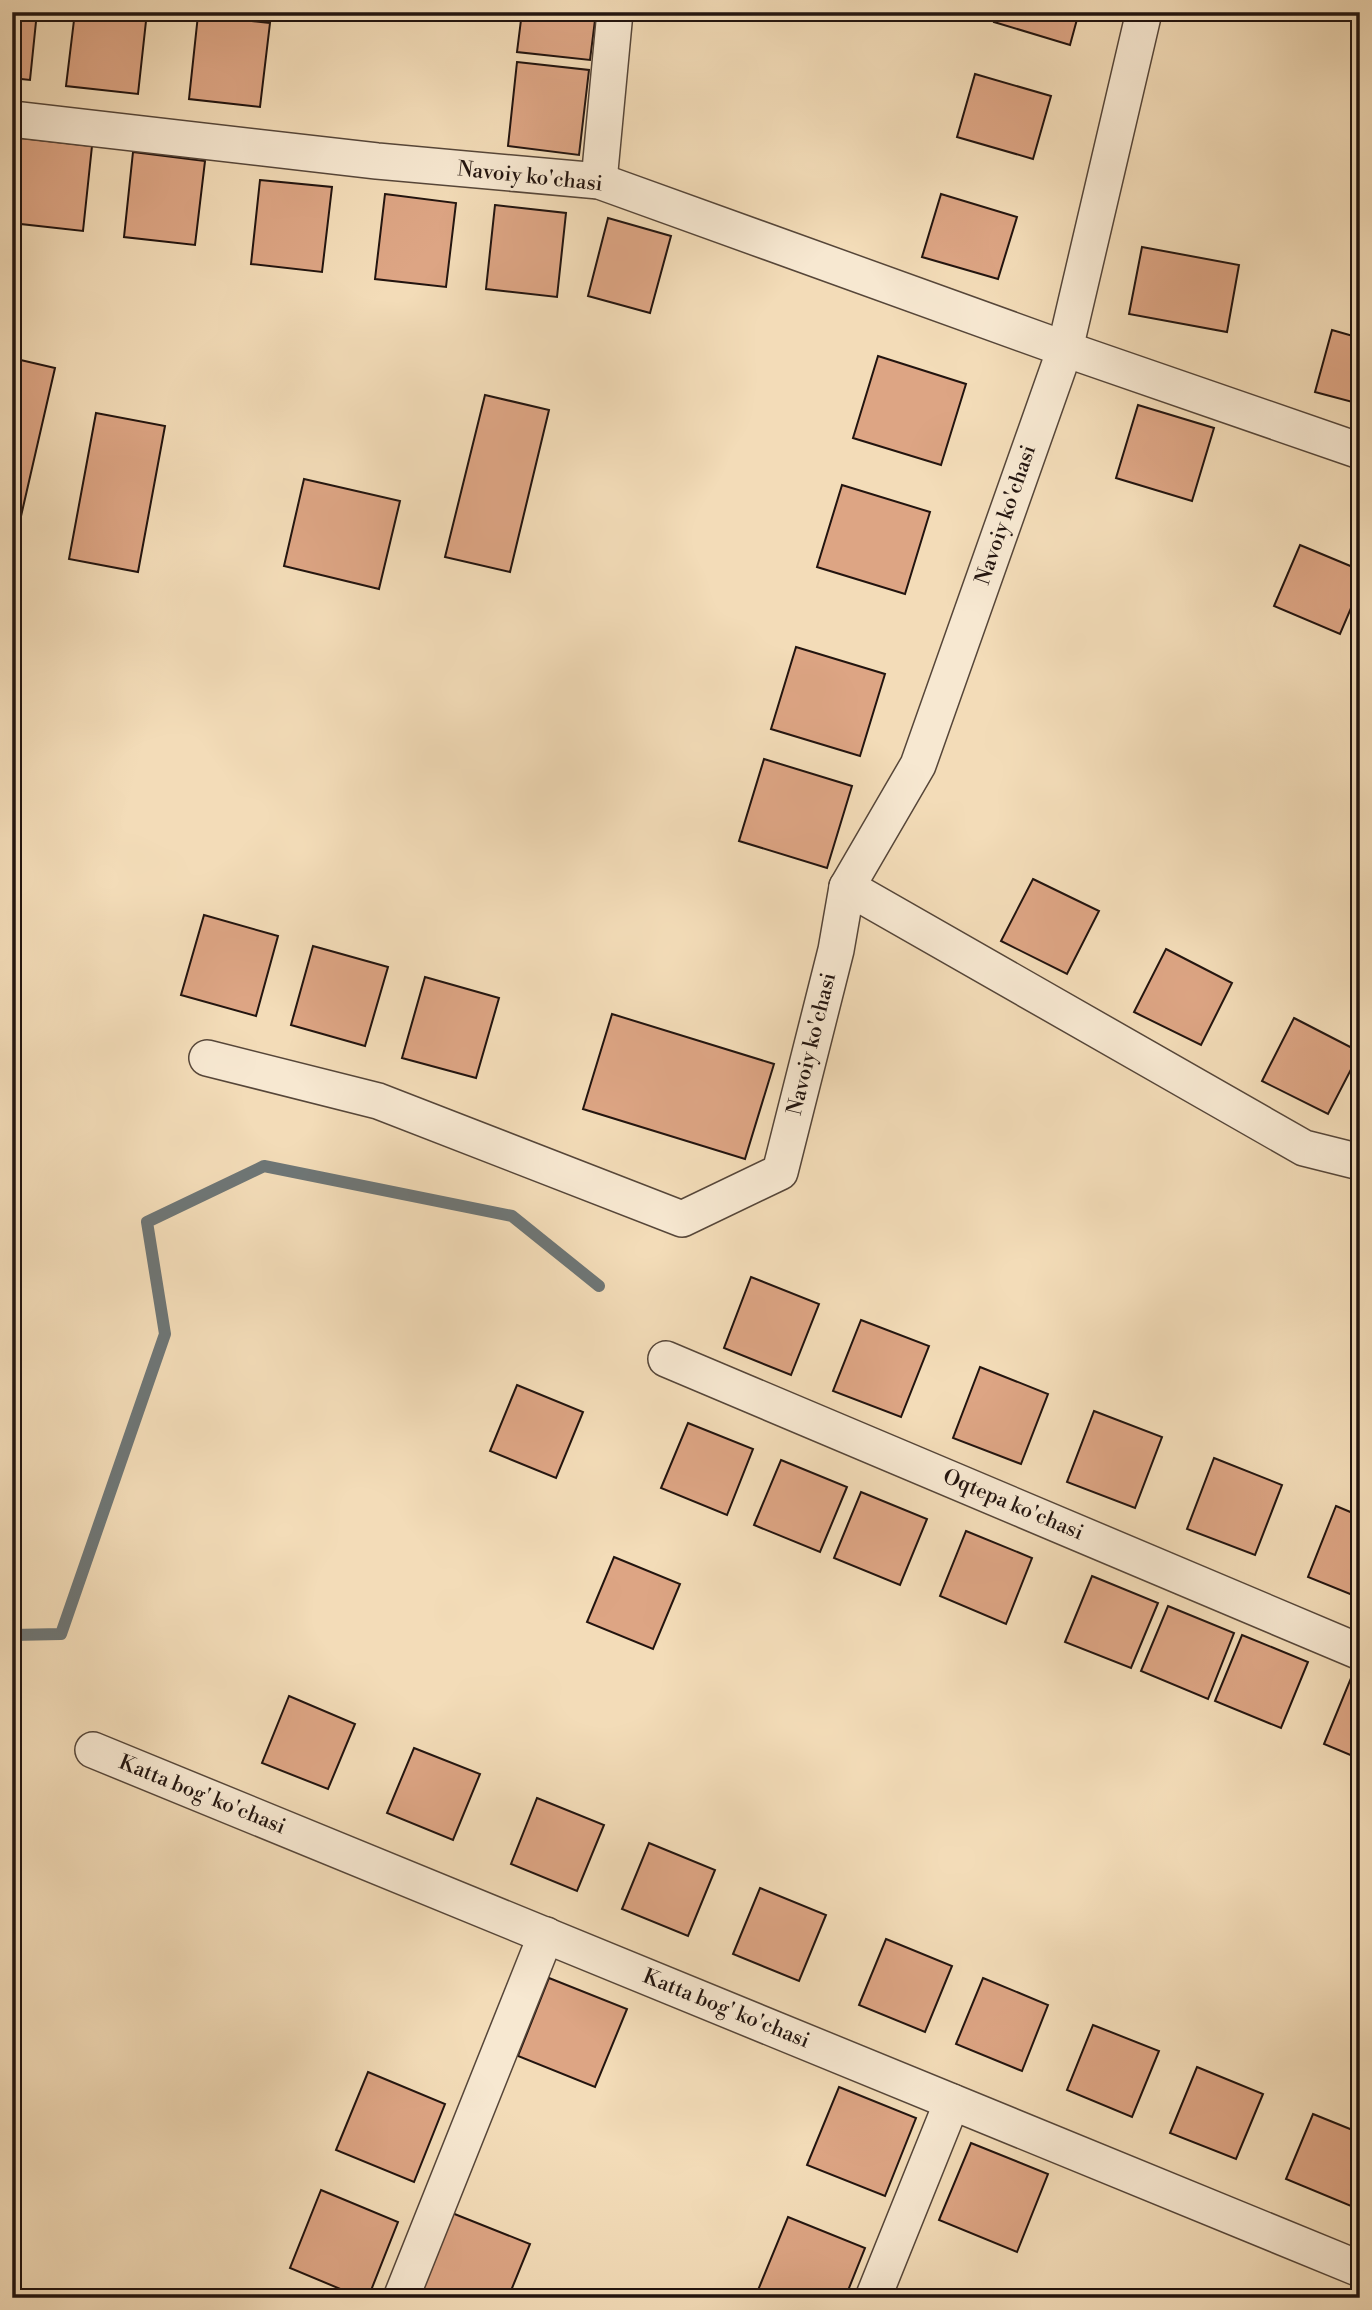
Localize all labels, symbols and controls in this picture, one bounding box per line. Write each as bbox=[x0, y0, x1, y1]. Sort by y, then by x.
street label: Navoiy ko'chasi bbox=[456, 156, 604, 198]
street label: Navoiy ko'chasi bbox=[970, 442, 1042, 588]
street label: Navoiy ko'chasi bbox=[782, 970, 842, 1118]
street label: Oqtepa ko'chasi bbox=[939, 1464, 1087, 1546]
street label: Katta bog' ko'chasi bbox=[115, 1750, 289, 1840]
street label: Katta bog' ko'chasi bbox=[639, 1964, 813, 2054]

